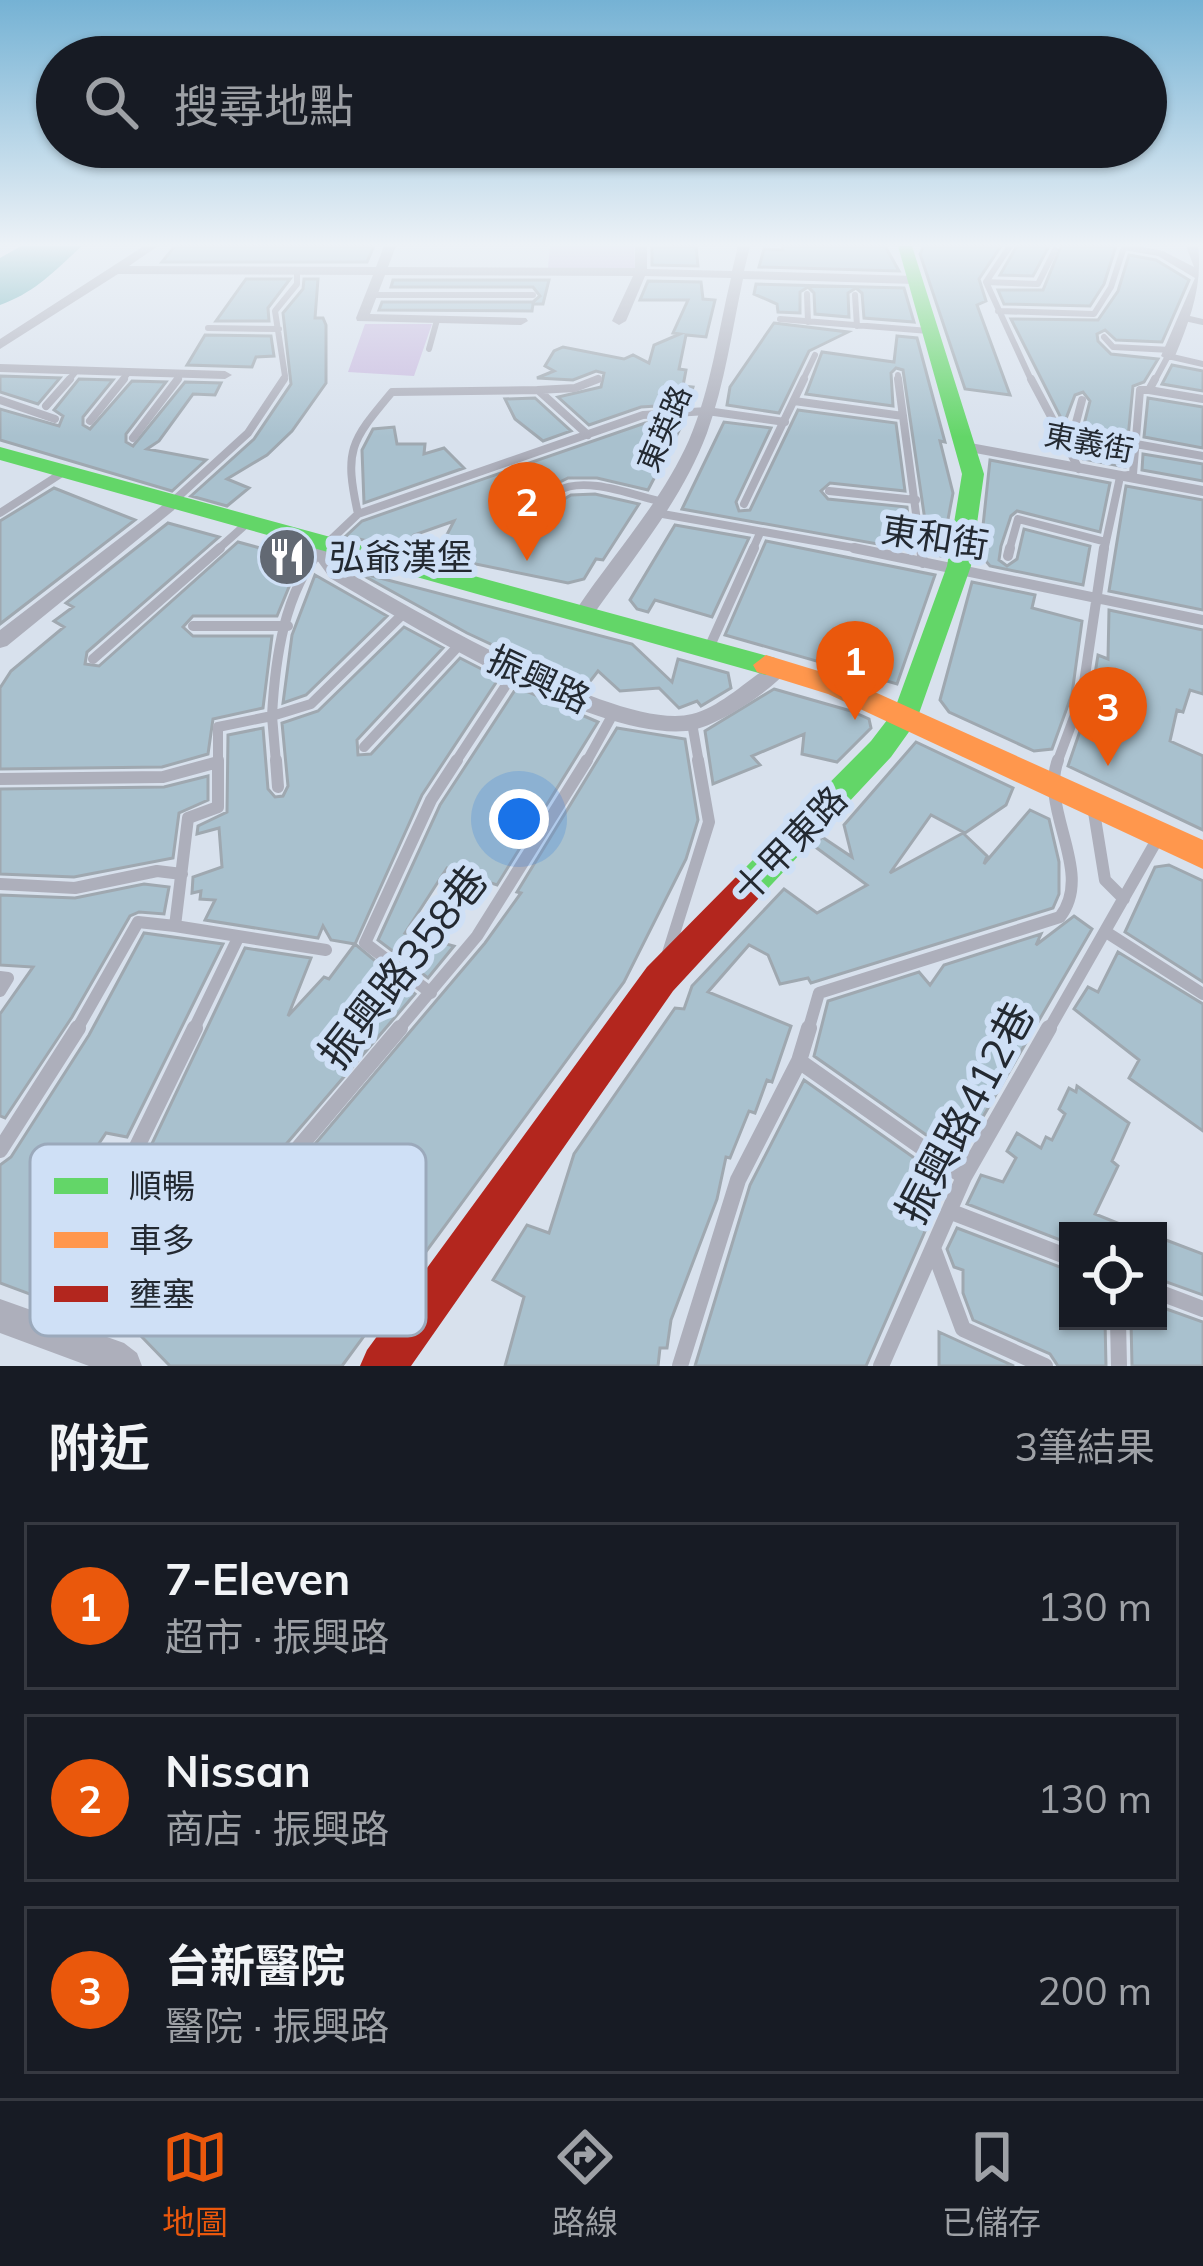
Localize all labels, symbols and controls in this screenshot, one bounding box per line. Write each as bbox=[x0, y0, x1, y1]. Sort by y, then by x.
search box bbox=[36, 36, 1167, 168]
icon: search bbox=[78, 69, 144, 135]
text: 搜尋地點 bbox=[174, 77, 354, 133]
street label: 東英路 bbox=[629, 380, 699, 477]
street label: 東義街 bbox=[1041, 415, 1137, 469]
pin: 2 bbox=[488, 462, 566, 561]
street label: 東和街 bbox=[878, 506, 992, 567]
restaurant icon: 弘爺漢堡 bbox=[256, 526, 318, 588]
place label: 弘爺漢堡 bbox=[329, 534, 473, 579]
pin: 1 bbox=[816, 621, 894, 720]
street label: 振興路 bbox=[481, 635, 598, 722]
pin: 3 bbox=[1069, 667, 1147, 766]
street label: 十甲東路 bbox=[723, 776, 856, 911]
your location bbox=[489, 789, 549, 849]
street label: 振興路358巷 bbox=[307, 854, 498, 1079]
street label: 振興路412巷 bbox=[884, 993, 1045, 1233]
legend bbox=[30, 1144, 426, 1336]
text: 順暢 bbox=[129, 1165, 195, 1206]
text: 車多 bbox=[129, 1219, 195, 1260]
map controls bbox=[1059, 1222, 1167, 1330]
button: locate bbox=[1059, 1222, 1167, 1330]
text: 壅塞 bbox=[129, 1273, 195, 1314]
text: 附近 bbox=[48, 1415, 150, 1479]
text: 3筆結果 bbox=[1015, 1422, 1155, 1471]
text: 7-Eleven bbox=[165, 1550, 350, 1606]
text: 1 bbox=[78, 1582, 102, 1631]
text: 130 m bbox=[1037, 1582, 1152, 1631]
text: 超市 · 振興路 bbox=[165, 1612, 389, 1661]
text: Nissan bbox=[165, 1742, 311, 1798]
text: 2 bbox=[78, 1774, 102, 1823]
text: 130 m bbox=[1037, 1774, 1152, 1823]
text: 商店 · 振興路 bbox=[165, 1804, 389, 1853]
text: 台新醫院 bbox=[165, 1937, 345, 1993]
text: 3 bbox=[78, 1966, 102, 2015]
text: 200 m bbox=[1037, 1966, 1152, 2015]
text: 醫院 · 振興路 bbox=[165, 2001, 389, 2050]
tab: 地圖 bbox=[162, 2124, 228, 2244]
tab: 路線 bbox=[552, 2124, 618, 2244]
tab: 已儲存 bbox=[942, 2124, 1041, 2244]

